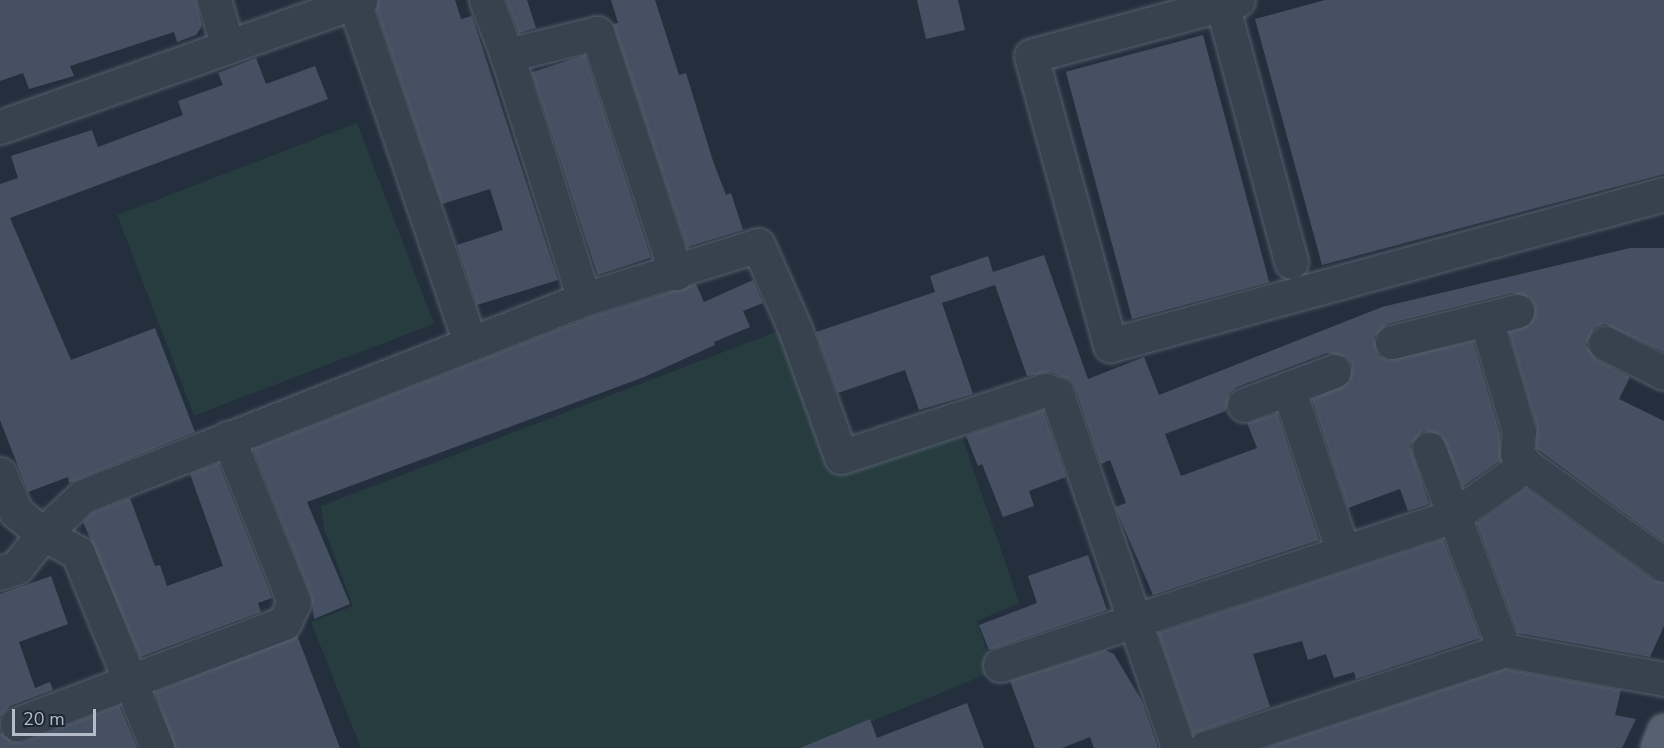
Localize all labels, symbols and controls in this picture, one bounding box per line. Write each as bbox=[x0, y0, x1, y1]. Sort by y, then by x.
scale bar bbox=[15, 697, 99, 735]
text: 20 m bbox=[23, 707, 65, 731]

